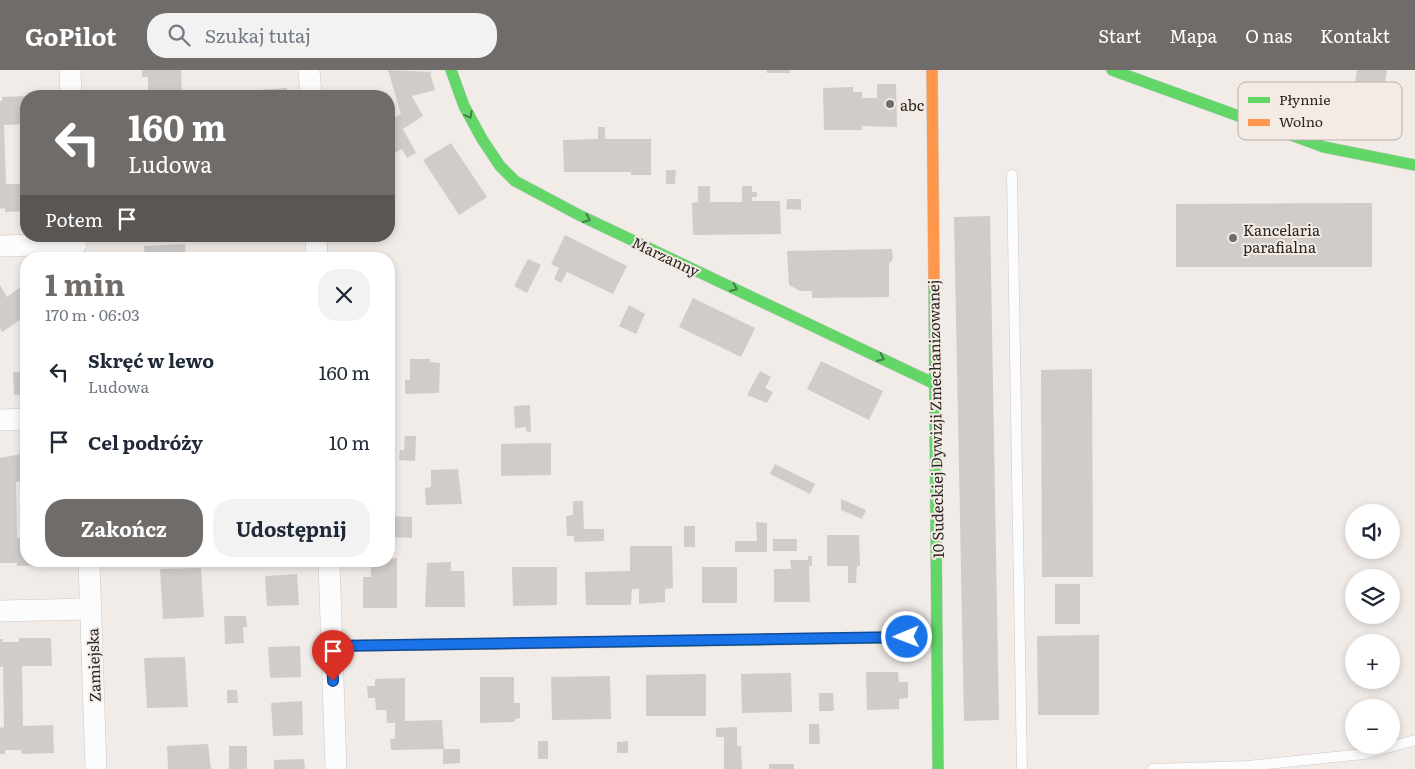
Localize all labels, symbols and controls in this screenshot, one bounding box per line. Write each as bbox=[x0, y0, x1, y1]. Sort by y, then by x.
search box bbox=[147, 13, 497, 58]
text: GoPilot bbox=[25, 18, 117, 53]
icon: search bbox=[165, 21, 193, 49]
text: Szukaj tutaj bbox=[205, 21, 311, 49]
text: Start bbox=[1098, 22, 1141, 49]
text: Mapa bbox=[1169, 22, 1217, 49]
text: O nas bbox=[1245, 22, 1292, 49]
text: Kontakt bbox=[1320, 22, 1390, 49]
legend bbox=[1238, 82, 1402, 140]
text: Płynnie bbox=[1279, 89, 1331, 109]
place label: abc bbox=[900, 93, 925, 116]
marker: abc bbox=[884, 98, 896, 110]
text: 160 m bbox=[128, 100, 226, 152]
icon: left bbox=[45, 110, 110, 175]
one-way arrow bbox=[463, 110, 473, 119]
text: Wolno bbox=[1279, 111, 1323, 131]
text: Ludowa bbox=[128, 147, 212, 180]
text: Potem bbox=[45, 205, 103, 233]
icon: arrive bbox=[113, 205, 141, 233]
one-way arrow bbox=[582, 212, 591, 223]
place label: Kancelaria parafialna bbox=[1243, 218, 1321, 258]
street label: Marzanny bbox=[628, 230, 704, 282]
marker: Kancelaria parafialna bbox=[1227, 232, 1239, 244]
text: 1 min bbox=[45, 261, 125, 305]
button: close bbox=[318, 269, 370, 321]
street label: 10 Sudeckiej Dywizji Zmechanizowanej bbox=[921, 279, 949, 559]
one-way arrow bbox=[729, 282, 738, 293]
text: 170 m · 06:03 bbox=[45, 302, 140, 326]
text: Skręć w lewo bbox=[88, 346, 214, 374]
one-way arrow bbox=[876, 352, 885, 362]
icon: left bbox=[45, 358, 73, 386]
text: 160 m bbox=[319, 358, 370, 386]
text: Ludowa bbox=[88, 374, 149, 398]
icon: arrive bbox=[45, 428, 73, 456]
text: Cel podróży bbox=[88, 428, 203, 456]
text: 10 m bbox=[329, 428, 370, 456]
button: Zakończ bbox=[45, 499, 203, 557]
button: Udostępnij bbox=[213, 499, 370, 557]
map controls bbox=[1345, 504, 1400, 754]
button: sound bbox=[1345, 504, 1400, 559]
button: layers bbox=[1345, 569, 1400, 624]
position arrow bbox=[880, 610, 932, 662]
street label: Zamiejska bbox=[80, 627, 106, 702]
pin bbox=[312, 630, 354, 681]
button: + bbox=[1345, 634, 1400, 689]
icon: arrive bbox=[319, 637, 347, 665]
button: − bbox=[1345, 699, 1400, 754]

